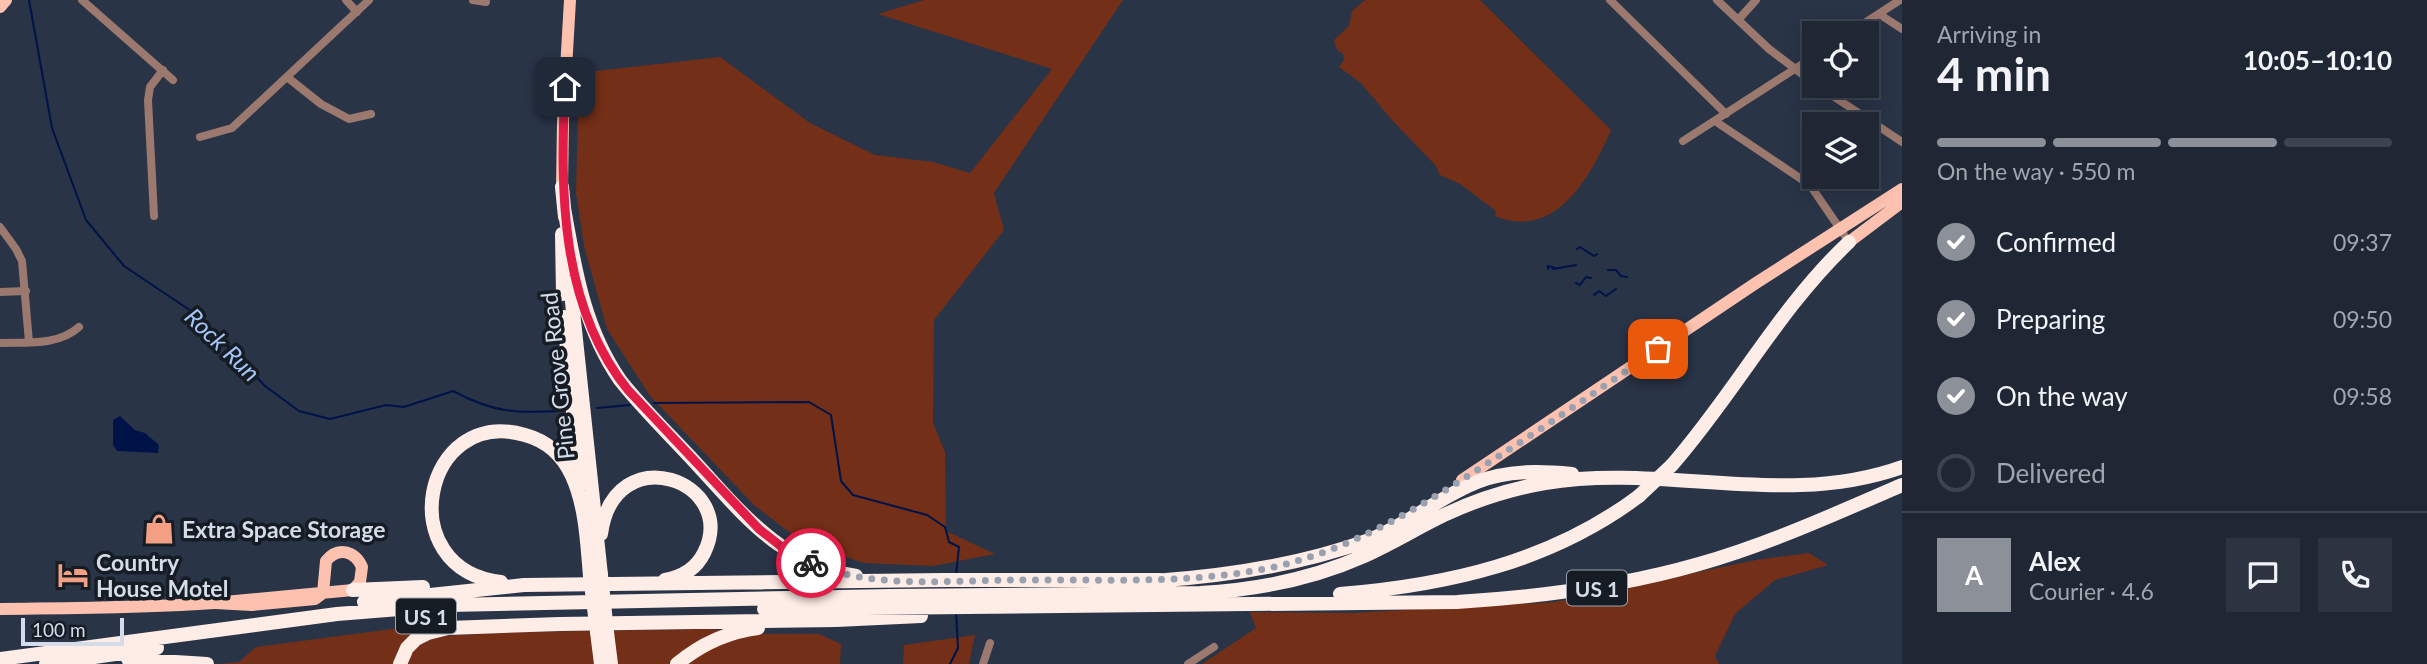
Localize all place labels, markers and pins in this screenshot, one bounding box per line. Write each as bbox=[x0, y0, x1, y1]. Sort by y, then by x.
pin bbox=[535, 57, 595, 117]
pin bbox=[1628, 319, 1688, 379]
shop icon: Extra Space Storage bbox=[142, 512, 176, 546]
place label: Extra Space Storage bbox=[182, 515, 385, 543]
place label: Country House Motel bbox=[96, 548, 228, 602]
hotel icon: Country House Motel bbox=[56, 558, 90, 592]

